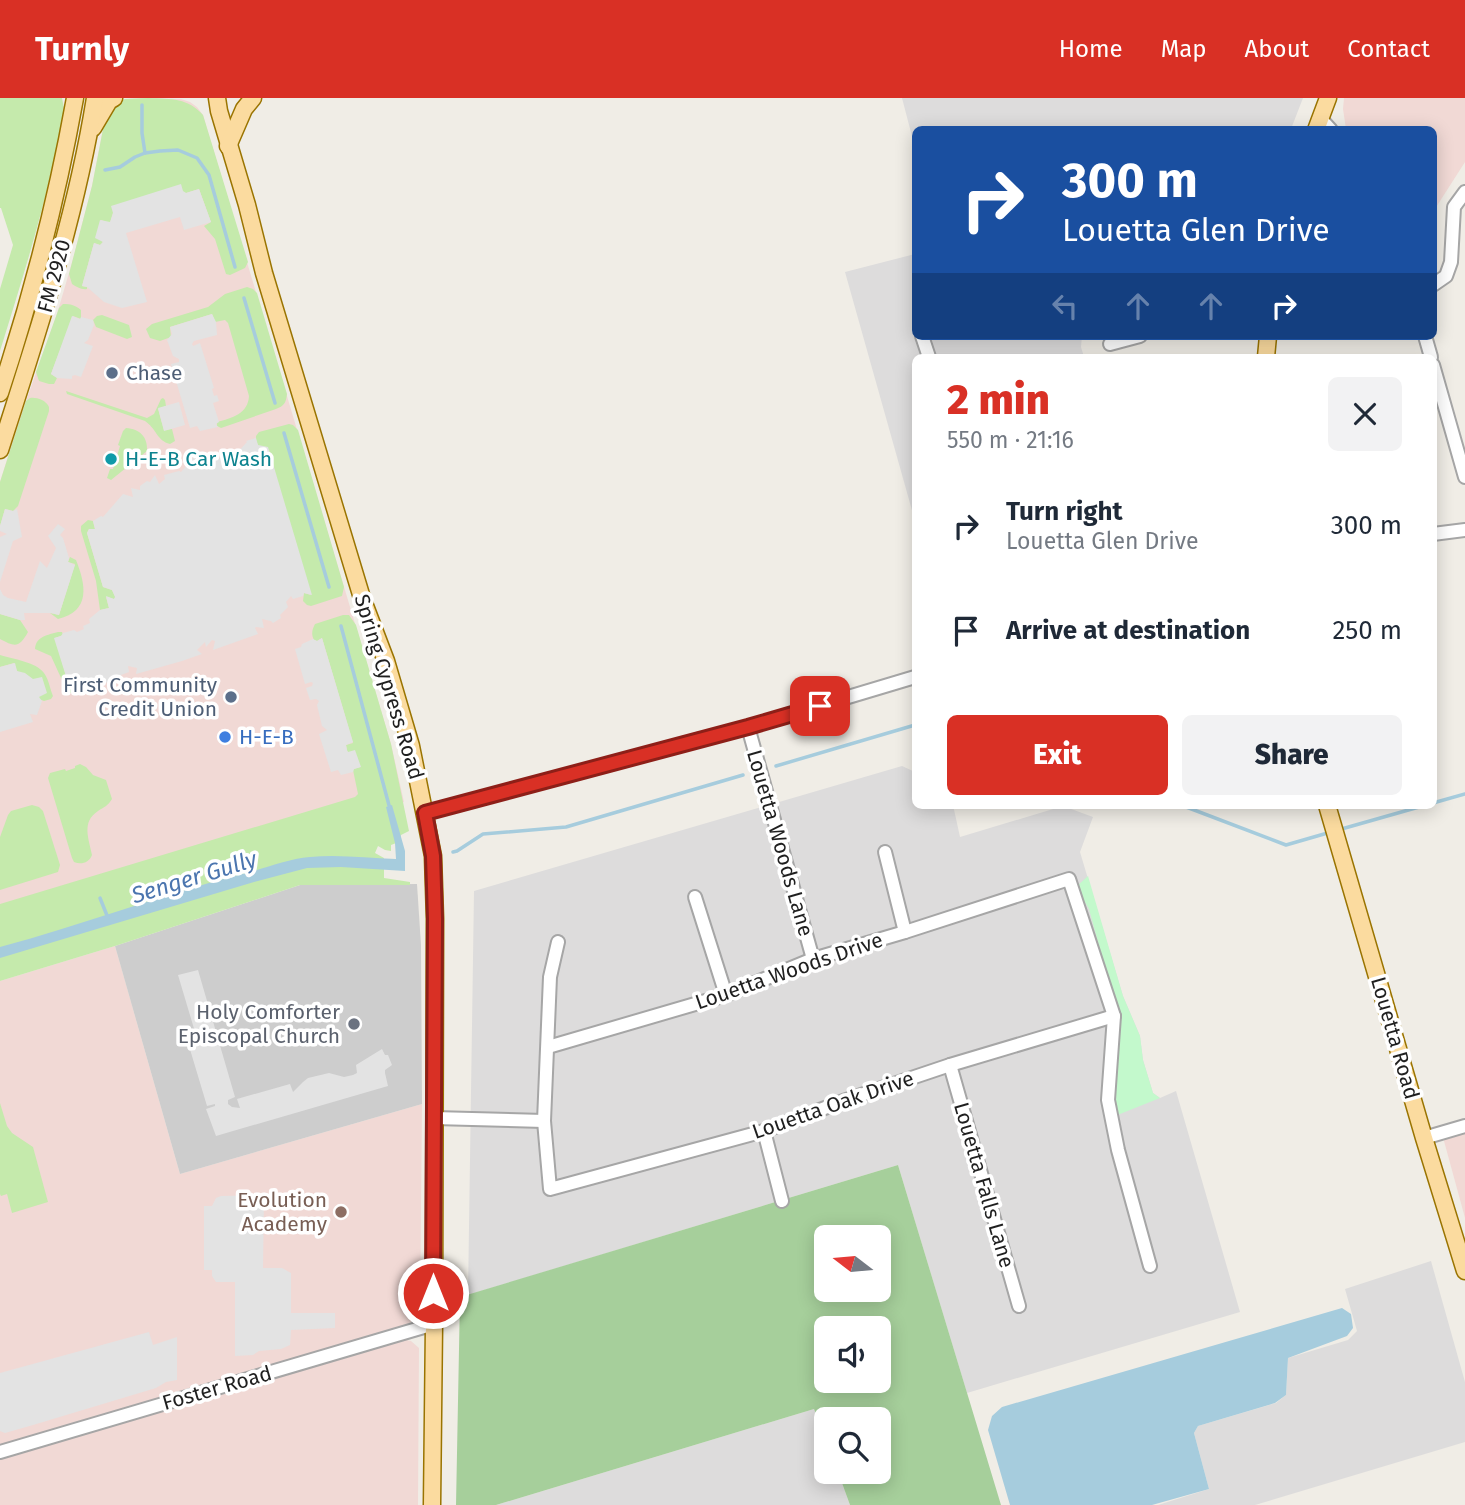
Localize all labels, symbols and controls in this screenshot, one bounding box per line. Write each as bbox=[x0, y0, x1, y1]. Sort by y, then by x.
text: Turnly bbox=[35, 29, 129, 69]
text: Home bbox=[1059, 35, 1123, 63]
text: Map bbox=[1161, 35, 1207, 63]
text: About bbox=[1245, 35, 1309, 63]
text: Contact bbox=[1347, 35, 1430, 63]
text: 300 m bbox=[1062, 151, 1198, 210]
icon: right bbox=[947, 154, 1038, 245]
text: Louetta Glen Drive bbox=[1062, 211, 1330, 249]
street label: FM 2920 bbox=[32, 237, 76, 315]
icon: left bbox=[1046, 287, 1084, 325]
icon: ahead bbox=[1119, 287, 1157, 325]
icon: ahead bbox=[1192, 287, 1230, 325]
icon: right bbox=[1265, 287, 1303, 325]
place label: Chase bbox=[126, 360, 182, 386]
marker: Chase bbox=[104, 365, 120, 381]
text: 2 min bbox=[947, 375, 1050, 425]
button: close bbox=[1328, 377, 1402, 451]
text: 550 m · 21:16 bbox=[947, 426, 1074, 454]
place label: H-E-B Car Wash bbox=[125, 446, 272, 472]
marker: H-E-B Car Wash bbox=[103, 451, 119, 467]
text: Turn right bbox=[1006, 496, 1123, 527]
icon: right bbox=[947, 507, 985, 545]
text: 300 m bbox=[1331, 510, 1402, 541]
text: Louetta Glen Drive bbox=[1006, 527, 1198, 555]
street label: Spring Cypress Road bbox=[348, 591, 430, 783]
icon: arrive bbox=[947, 612, 985, 650]
text: Arrive at destination bbox=[1006, 615, 1250, 646]
text: 250 m bbox=[1332, 615, 1402, 646]
place label: First Community Credit Union bbox=[63, 672, 218, 722]
pin bbox=[790, 676, 850, 736]
icon: arrive bbox=[801, 687, 839, 725]
marker: First Community Credit Union bbox=[223, 689, 239, 705]
button: Exit bbox=[947, 715, 1168, 795]
button: Share bbox=[1182, 715, 1402, 795]
place label: H-E-B bbox=[239, 724, 294, 750]
marker: H-E-B bbox=[217, 729, 233, 745]
street label: Louetta Woods Lane bbox=[741, 747, 819, 939]
water label: Senger Gully bbox=[127, 844, 261, 910]
street label: Louetta Woods Drive bbox=[692, 927, 886, 1015]
street label: Louetta Road bbox=[1365, 974, 1425, 1102]
place label: Holy Comforter Episcopal Church bbox=[178, 999, 340, 1049]
marker: Holy Comforter Episcopal Church bbox=[346, 1016, 362, 1032]
street label: Louetta Oak Drive bbox=[749, 1065, 917, 1145]
street label: Louetta Falls Lane bbox=[948, 1099, 1020, 1271]
place label: Evolution Academy bbox=[237, 1187, 328, 1237]
marker: Evolution Academy bbox=[333, 1204, 349, 1220]
north arrow bbox=[814, 1225, 891, 1302]
map controls bbox=[814, 1225, 891, 1484]
position arrow bbox=[396, 1256, 470, 1330]
button: sound bbox=[814, 1316, 891, 1393]
street label: Foster Road bbox=[159, 1360, 275, 1416]
button: search bbox=[814, 1407, 891, 1484]

